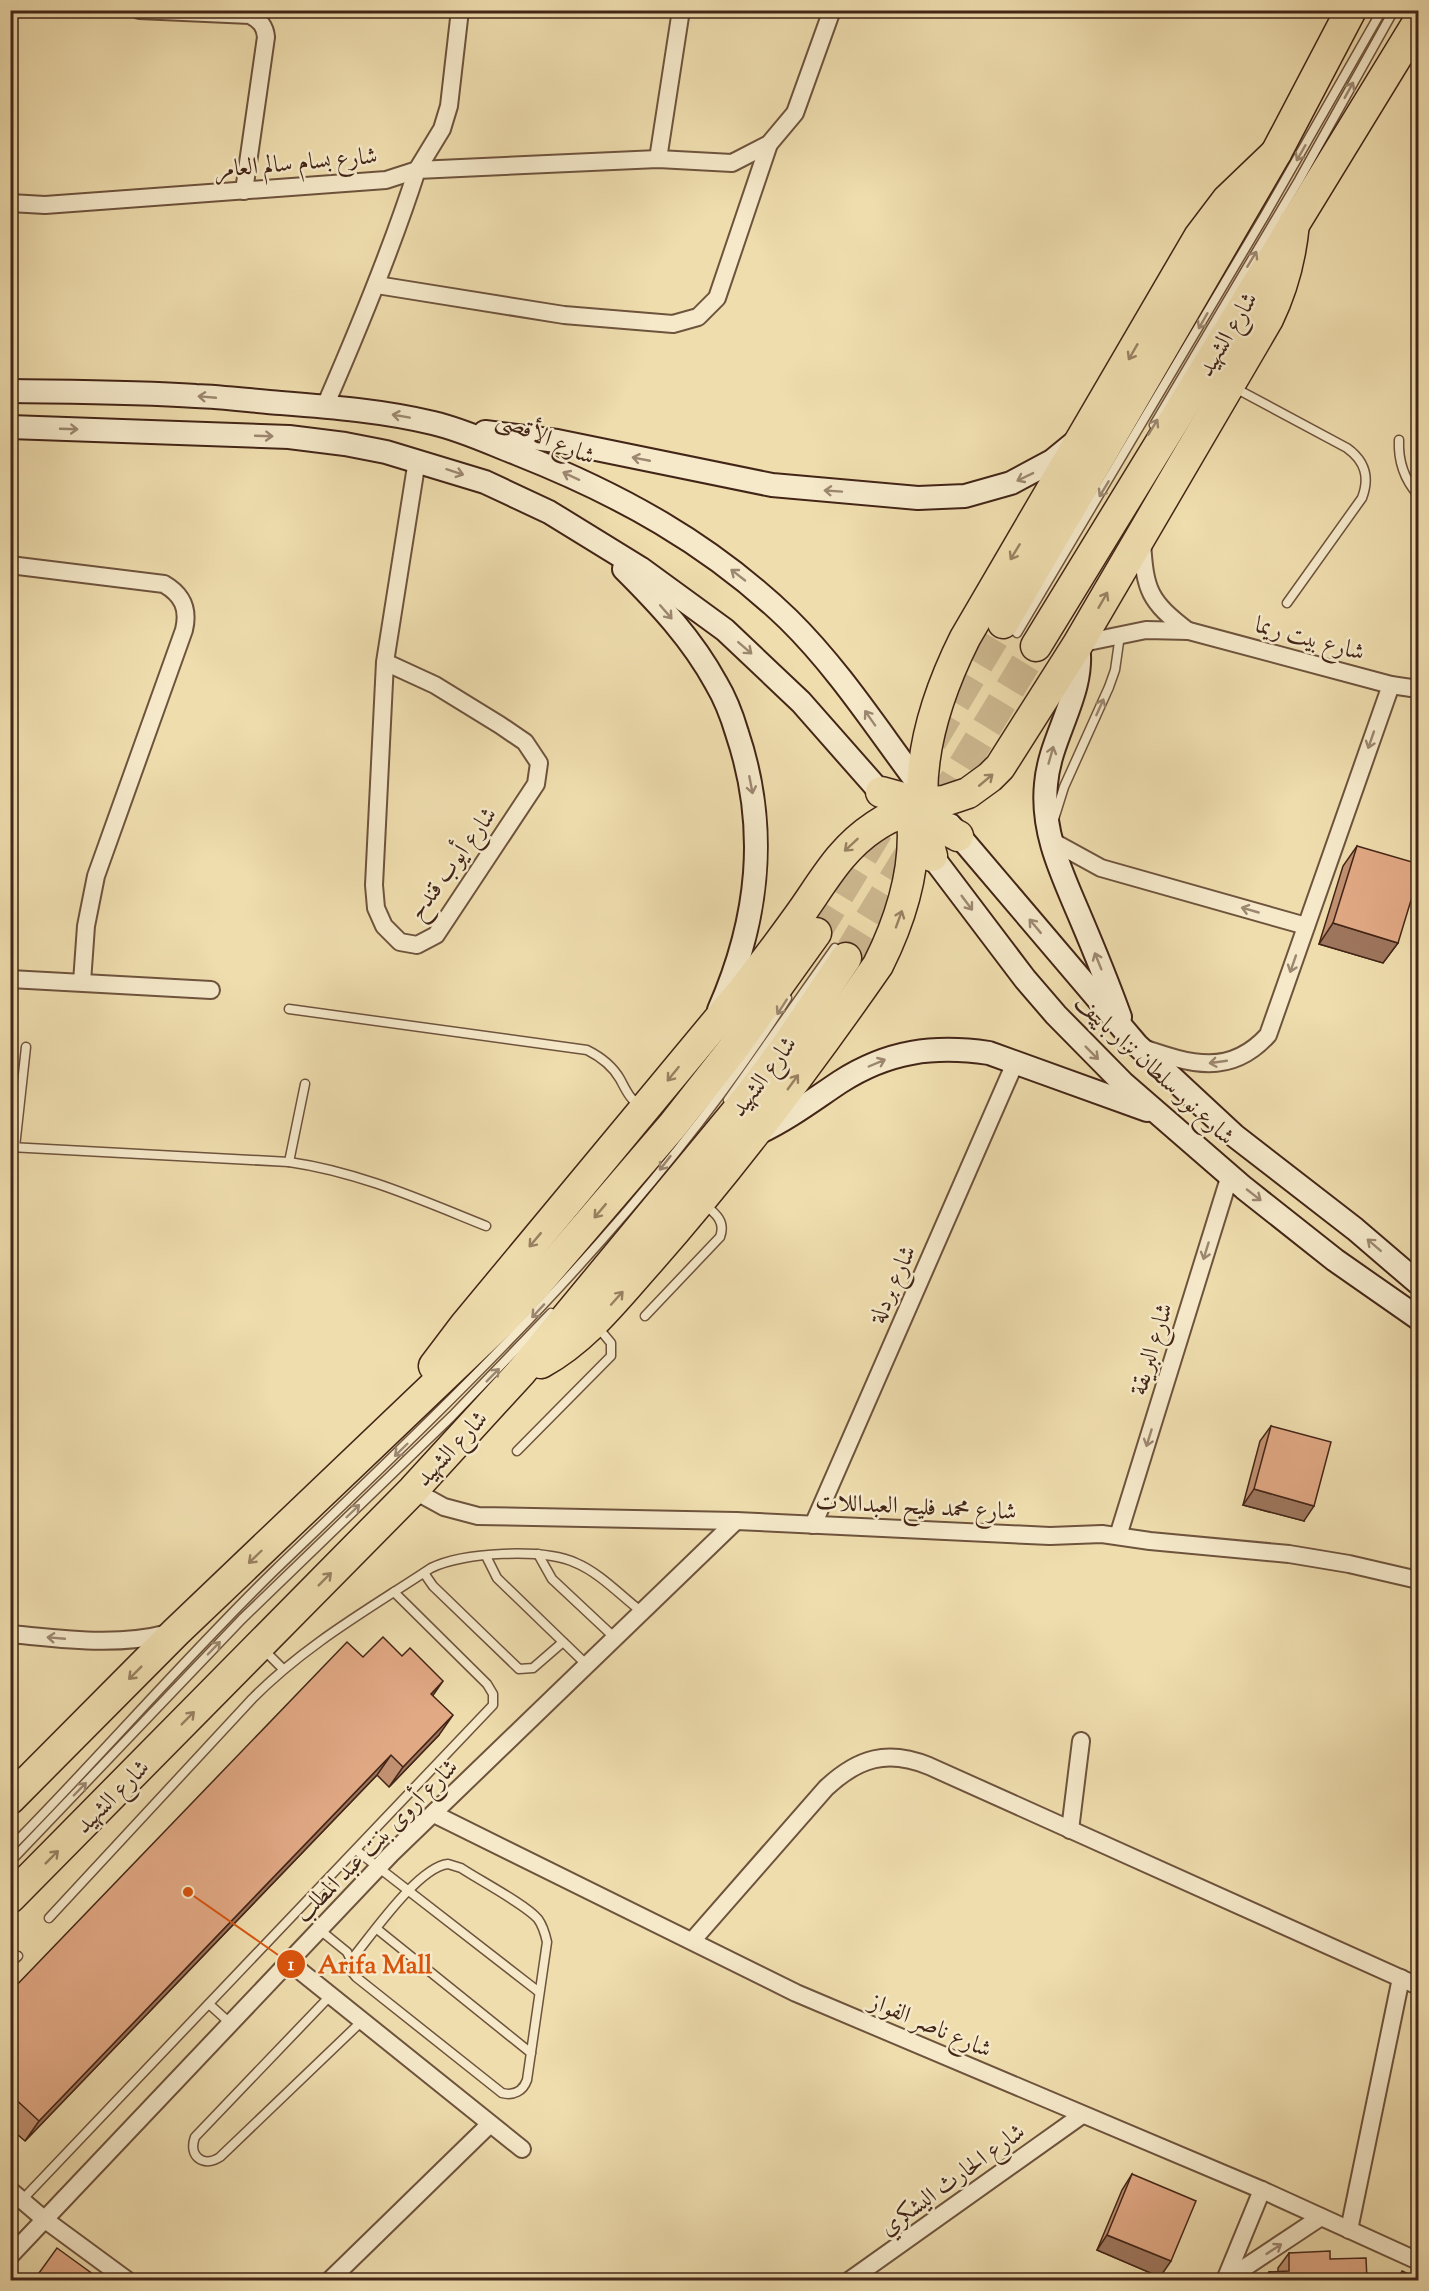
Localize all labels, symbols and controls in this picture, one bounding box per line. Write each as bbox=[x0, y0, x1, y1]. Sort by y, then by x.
one-way arrow bbox=[1344, 82, 1356, 99]
street label: شارع بسام سالم العامر bbox=[213, 140, 379, 190]
one-way arrow bbox=[1295, 144, 1307, 161]
one-way arrow bbox=[1246, 251, 1258, 268]
street label: شارع الشهيد bbox=[1190, 286, 1268, 384]
one-way arrow bbox=[1197, 312, 1209, 329]
one-way arrow bbox=[1126, 343, 1138, 360]
one-way arrow bbox=[197, 391, 217, 402]
street label: شارع الأقصى bbox=[490, 402, 600, 476]
one-way arrow bbox=[391, 411, 411, 422]
one-way arrow bbox=[1147, 419, 1159, 436]
one-way arrow bbox=[58, 424, 78, 435]
one-way arrow bbox=[253, 430, 273, 441]
one-way arrow bbox=[632, 453, 652, 464]
one-way arrow bbox=[445, 468, 464, 479]
one-way arrow bbox=[563, 469, 581, 481]
one-way arrow bbox=[1016, 471, 1034, 483]
one-way arrow bbox=[1097, 480, 1109, 497]
one-way arrow bbox=[824, 485, 844, 496]
one-way arrow bbox=[1009, 543, 1021, 560]
one-way arrow bbox=[730, 569, 746, 582]
one-way arrow bbox=[1097, 592, 1109, 609]
one-way arrow bbox=[659, 604, 673, 619]
street label: شارع بيت ريما bbox=[1251, 609, 1368, 672]
one-way arrow bbox=[737, 641, 752, 655]
one-way arrow bbox=[1095, 699, 1106, 717]
one-way arrow bbox=[864, 711, 876, 727]
one-way arrow bbox=[1365, 730, 1376, 749]
one-way arrow bbox=[1046, 746, 1058, 765]
one-way arrow bbox=[978, 773, 993, 787]
one-way arrow bbox=[746, 774, 757, 794]
street label: شارع أيوب قندح bbox=[399, 799, 508, 929]
one-way arrow bbox=[844, 838, 859, 852]
one-way arrow bbox=[961, 894, 973, 910]
one-way arrow bbox=[1241, 904, 1260, 916]
one-way arrow bbox=[894, 910, 905, 929]
one-way arrow bbox=[1028, 919, 1042, 934]
one-way arrow bbox=[1092, 952, 1103, 971]
one-way arrow bbox=[1287, 954, 1298, 973]
street label: شارع نور سلطان نزار باييف bbox=[1065, 987, 1241, 1155]
one-way arrow bbox=[775, 998, 787, 1015]
street label: شارع الشهيد bbox=[723, 1030, 807, 1125]
one-way arrow bbox=[1084, 1045, 1099, 1060]
one-way arrow bbox=[867, 1057, 885, 1068]
one-way arrow bbox=[1209, 1057, 1229, 1068]
one-way arrow bbox=[667, 1066, 680, 1082]
one-way arrow bbox=[787, 1074, 799, 1090]
one-way arrow bbox=[659, 1155, 672, 1171]
one-way arrow bbox=[1245, 1189, 1261, 1202]
one-way arrow bbox=[593, 1203, 606, 1219]
one-way arrow bbox=[528, 1232, 542, 1247]
one-way arrow bbox=[1367, 1238, 1382, 1252]
street label: شارع بردلة bbox=[861, 1240, 927, 1331]
one-way arrow bbox=[1200, 1241, 1211, 1260]
one-way arrow bbox=[610, 1290, 624, 1305]
street label: شارع البريقة bbox=[1123, 1299, 1184, 1400]
one-way arrow bbox=[531, 1304, 546, 1319]
one-way arrow bbox=[485, 1367, 500, 1382]
street label: شارع الشهيد bbox=[408, 1404, 498, 1496]
one-way arrow bbox=[1143, 1428, 1154, 1447]
one-way arrow bbox=[394, 1442, 409, 1457]
street label: شارع محمد فليح العبداللات bbox=[814, 1486, 1017, 1532]
one-way arrow bbox=[345, 1503, 360, 1518]
one-way arrow bbox=[247, 1549, 262, 1564]
one-way arrow bbox=[318, 1571, 333, 1586]
one-way arrow bbox=[46, 1632, 66, 1643]
one-way arrow bbox=[207, 1640, 221, 1655]
one-way arrow bbox=[127, 1666, 142, 1681]
one-way arrow bbox=[181, 1710, 196, 1725]
street label: شارع أروى بنت عبد المطلب bbox=[286, 1750, 468, 1932]
street label: شارع الشهيد bbox=[68, 1752, 159, 1843]
one-way arrow bbox=[73, 1782, 87, 1797]
one-way arrow bbox=[44, 1849, 59, 1864]
callout: Arifa Mall bbox=[276, 1942, 444, 1986]
text: Arifa Mall bbox=[318, 1948, 433, 1985]
text: 1 bbox=[288, 1953, 295, 1979]
street label: شارع ناصر الفواز bbox=[862, 1985, 996, 2069]
street label: شارع الحارث اليشكري bbox=[873, 2116, 1034, 2246]
one-way arrow bbox=[1265, 2243, 1281, 2255]

